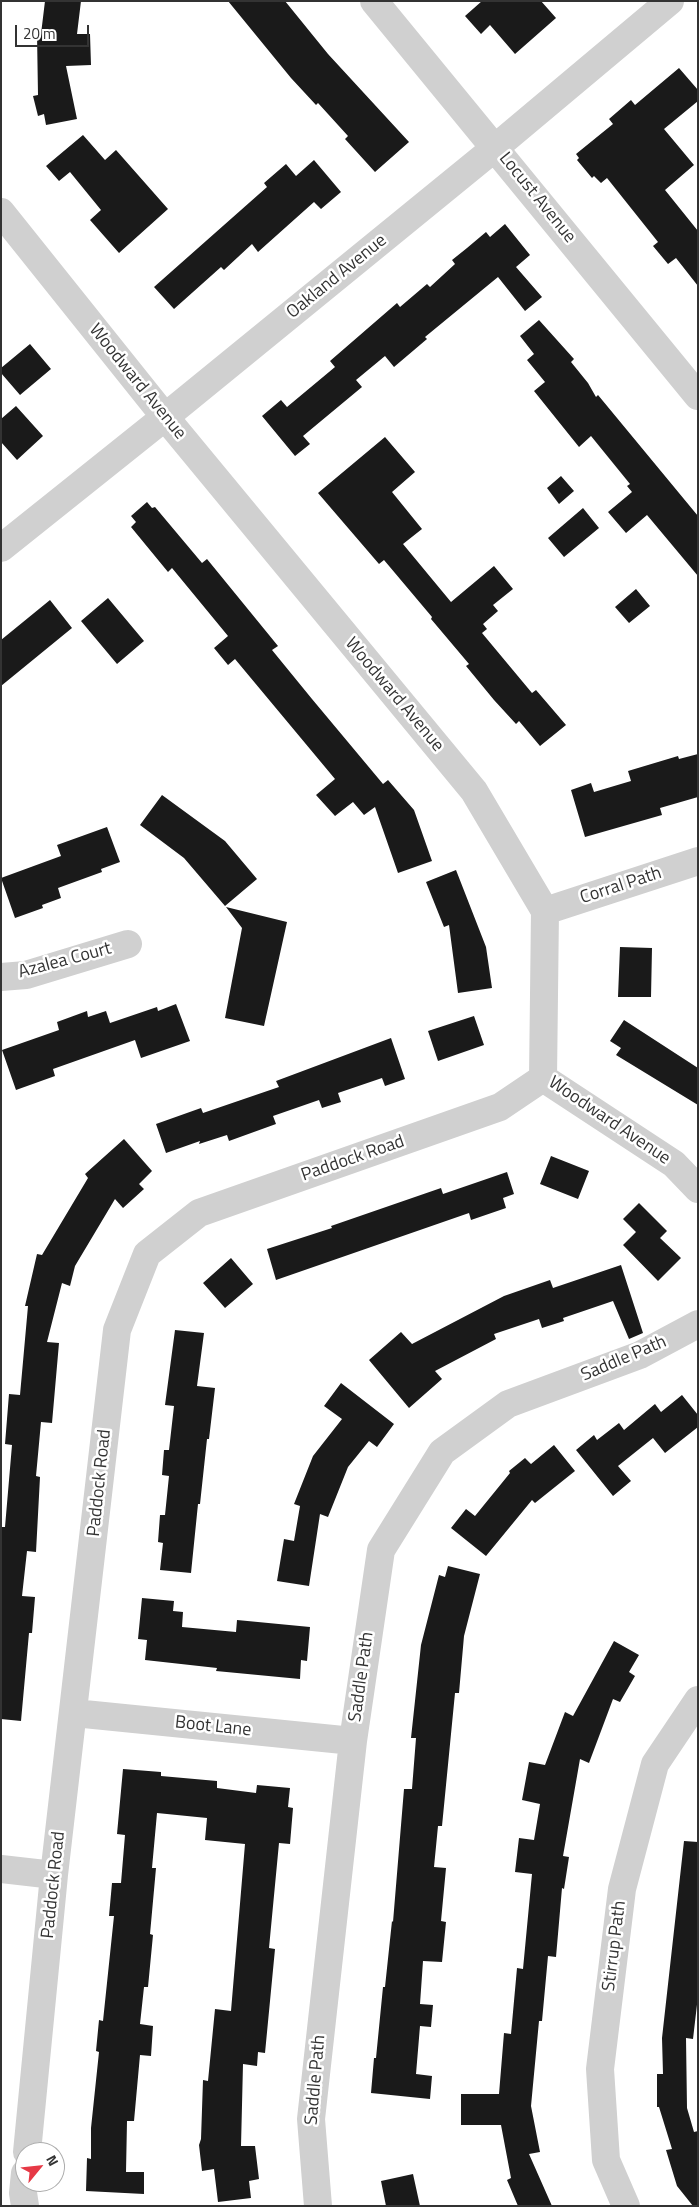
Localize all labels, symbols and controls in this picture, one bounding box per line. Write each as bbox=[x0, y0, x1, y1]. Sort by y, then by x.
scale bar bbox=[18, 15, 91, 47]
text: 20 m bbox=[23, 22, 56, 45]
street label: Locust Avenue bbox=[494, 148, 580, 248]
street label: Oakland Avenue bbox=[283, 230, 391, 324]
street label: Woodward Avenue bbox=[84, 320, 190, 444]
street label: Woodward Avenue bbox=[340, 633, 448, 757]
street label: Corral Path bbox=[578, 863, 664, 909]
street label: Azalea Court bbox=[16, 938, 114, 984]
street label: Woodward Avenue bbox=[544, 1072, 674, 1170]
street label: Paddock Road bbox=[299, 1131, 407, 1187]
street label: Saddle Path bbox=[578, 1331, 670, 1387]
street label: Paddock Road bbox=[84, 1428, 116, 1538]
street label: Saddle Path bbox=[345, 1631, 379, 1723]
street label: Boot Lane bbox=[174, 1712, 252, 1742]
street label: Paddock Road bbox=[38, 1830, 70, 1940]
street label: Stirrup Path bbox=[599, 1900, 631, 1992]
street label: Saddle Path bbox=[301, 2034, 331, 2126]
north arrow bbox=[15, 2142, 65, 2192]
text: N bbox=[41, 2151, 64, 2169]

